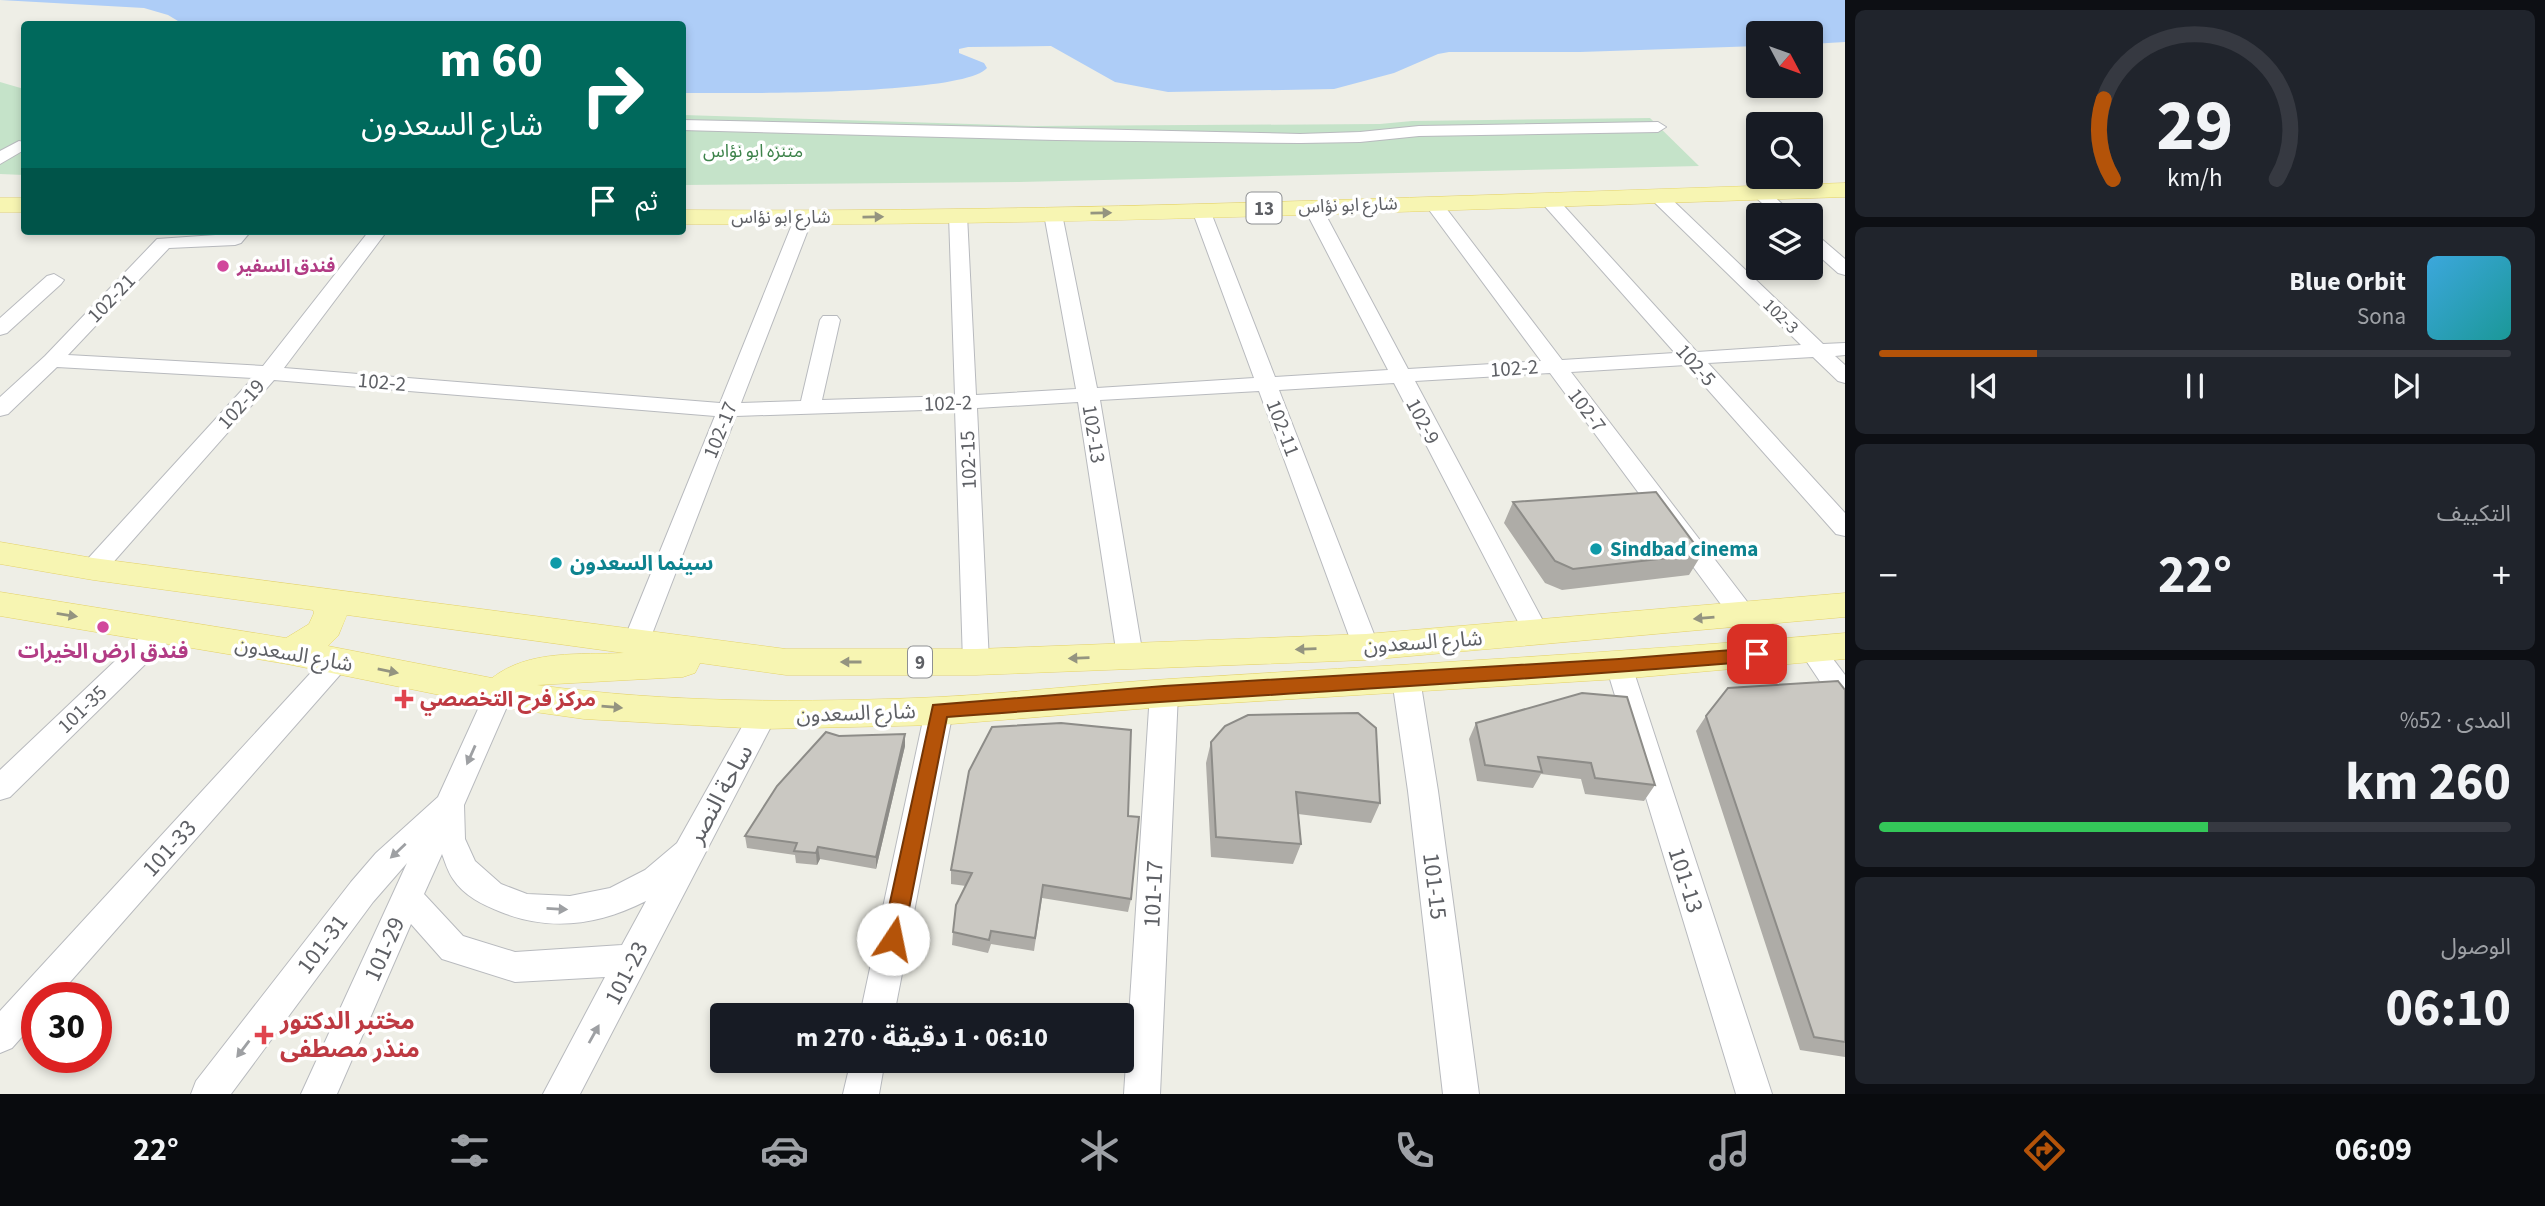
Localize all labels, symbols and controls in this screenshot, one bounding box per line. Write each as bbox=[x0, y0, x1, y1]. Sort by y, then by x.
north arrow bbox=[1746, 21, 1824, 98]
map controls bbox=[1746, 21, 1823, 280]
text: 60 m bbox=[439, 26, 543, 96]
icon: right bbox=[567, 49, 658, 140]
text: 29 bbox=[2157, 75, 2233, 179]
text: شارع السعدون bbox=[361, 102, 543, 148]
button: search bbox=[1746, 112, 1823, 189]
park label: متنزه ابو نؤاس bbox=[703, 139, 803, 164]
text: km/h bbox=[2167, 160, 2223, 196]
icon: arrive bbox=[584, 182, 622, 220]
text: ثم bbox=[636, 183, 658, 220]
street label: شارع ابو نؤاس bbox=[1298, 191, 1398, 221]
road number: 13 bbox=[1246, 192, 1282, 224]
button: layers bbox=[1746, 203, 1823, 280]
street label: شارع ابو نؤاس bbox=[731, 205, 831, 231]
one-way arrow bbox=[1090, 207, 1112, 218]
one-way arrow bbox=[862, 211, 884, 223]
place label: فندق السفير bbox=[236, 254, 335, 279]
marker: فندق السفير bbox=[215, 258, 231, 274]
text: Blue Orbit bbox=[2289, 263, 2406, 300]
street label: 102-21 bbox=[80, 266, 142, 330]
street label: 102-3 bbox=[1757, 293, 1804, 340]
text: Sona bbox=[2357, 300, 2406, 333]
street label: 102-5 bbox=[1669, 337, 1723, 393]
street label: 102-2 bbox=[1489, 351, 1539, 385]
street label: 102-2 bbox=[357, 365, 407, 399]
icon: previous bbox=[1965, 367, 2003, 405]
icon: pause bbox=[2176, 367, 2214, 405]
icon: next bbox=[2387, 367, 2425, 405]
street label: 102-19 bbox=[210, 372, 272, 436]
street label: 102-7 bbox=[1560, 382, 1614, 438]
street label: 102-2 bbox=[923, 387, 973, 419]
street label: 102-9 bbox=[1398, 393, 1448, 449]
street label: 102-11 bbox=[1258, 395, 1308, 461]
street label: 102-17 bbox=[695, 397, 745, 463]
street label: 102-13 bbox=[1075, 403, 1113, 465]
street label: 102-15 bbox=[952, 430, 984, 490]
text: التكييف bbox=[2437, 497, 2511, 530]
place label: Sindbad cinema bbox=[1610, 534, 1758, 564]
text: 22° bbox=[2158, 539, 2232, 613]
marker: Sindbad cinema bbox=[1588, 541, 1604, 557]
place label: سينما السعدون bbox=[570, 548, 714, 578]
text: − bbox=[1879, 549, 1898, 603]
text: + bbox=[2492, 549, 2511, 603]
marker: سينما السعدون bbox=[548, 555, 564, 571]
one-way arrow bbox=[56, 610, 78, 621]
one-way arrow bbox=[1693, 613, 1715, 624]
marker: فندق ارض الخيرات bbox=[95, 619, 111, 635]
street label: شارع السعدون bbox=[1362, 623, 1484, 661]
pin bbox=[1727, 624, 1787, 684]
street label: شارع السعدون bbox=[233, 629, 355, 679]
icon: arrive bbox=[1738, 635, 1776, 673]
place label: فندق ارض الخيرات bbox=[18, 636, 188, 666]
one-way arrow bbox=[1295, 644, 1317, 655]
road number: 9 bbox=[908, 646, 932, 678]
one-way arrow bbox=[1068, 653, 1090, 664]
one-way arrow bbox=[840, 656, 862, 668]
one-way arrow bbox=[377, 666, 399, 677]
street label: 101-35 bbox=[50, 678, 114, 740]
place label: مركز فرح التخصصي bbox=[420, 684, 596, 716]
marker: مركز فرح التخصصي bbox=[394, 689, 414, 709]
street label: شارع السعدون bbox=[796, 696, 916, 730]
one-way arrow bbox=[602, 702, 624, 713]
text: المدى · 52% bbox=[2400, 704, 2511, 737]
street label: ساحة النصر bbox=[678, 738, 762, 851]
one-way arrow bbox=[465, 745, 476, 766]
text: 260 km bbox=[2345, 746, 2511, 820]
street label: 101-33 bbox=[134, 812, 205, 885]
one-way arrow bbox=[390, 842, 407, 858]
street label: 101-13 bbox=[1659, 843, 1713, 917]
street label: 101-15 bbox=[1413, 851, 1456, 921]
street label: 101-17 bbox=[1134, 860, 1173, 928]
position arrow bbox=[856, 902, 930, 976]
one-way arrow bbox=[546, 904, 568, 915]
street label: 101-31 bbox=[288, 907, 357, 982]
street label: 101-29 bbox=[355, 911, 414, 987]
text: الوصول bbox=[2441, 930, 2511, 963]
street label: 101-23 bbox=[596, 935, 657, 1011]
text: 06:10 bbox=[2386, 972, 2511, 1046]
speed limit sign: 30 bbox=[21, 982, 112, 1073]
place label: مختبر الدكتور منذر مصطفى bbox=[279, 1004, 420, 1067]
text: 06:10 · 1 دقيقة · 270 m bbox=[796, 1019, 1048, 1056]
one-way arrow bbox=[588, 1024, 600, 1044]
marker: مختبر الدكتور منذر مصطفى bbox=[254, 1025, 274, 1045]
one-way arrow bbox=[236, 1040, 250, 1058]
icon: filters bbox=[445, 1126, 494, 1175]
icon: car bbox=[760, 1126, 809, 1175]
icon: climate bbox=[1075, 1126, 1124, 1175]
icon: phone bbox=[1390, 1126, 1439, 1175]
icon: music bbox=[1705, 1126, 1754, 1175]
icon: directions bbox=[2020, 1126, 2069, 1175]
text: 22° bbox=[133, 1127, 179, 1173]
text: 06:09 bbox=[2335, 1127, 2412, 1173]

